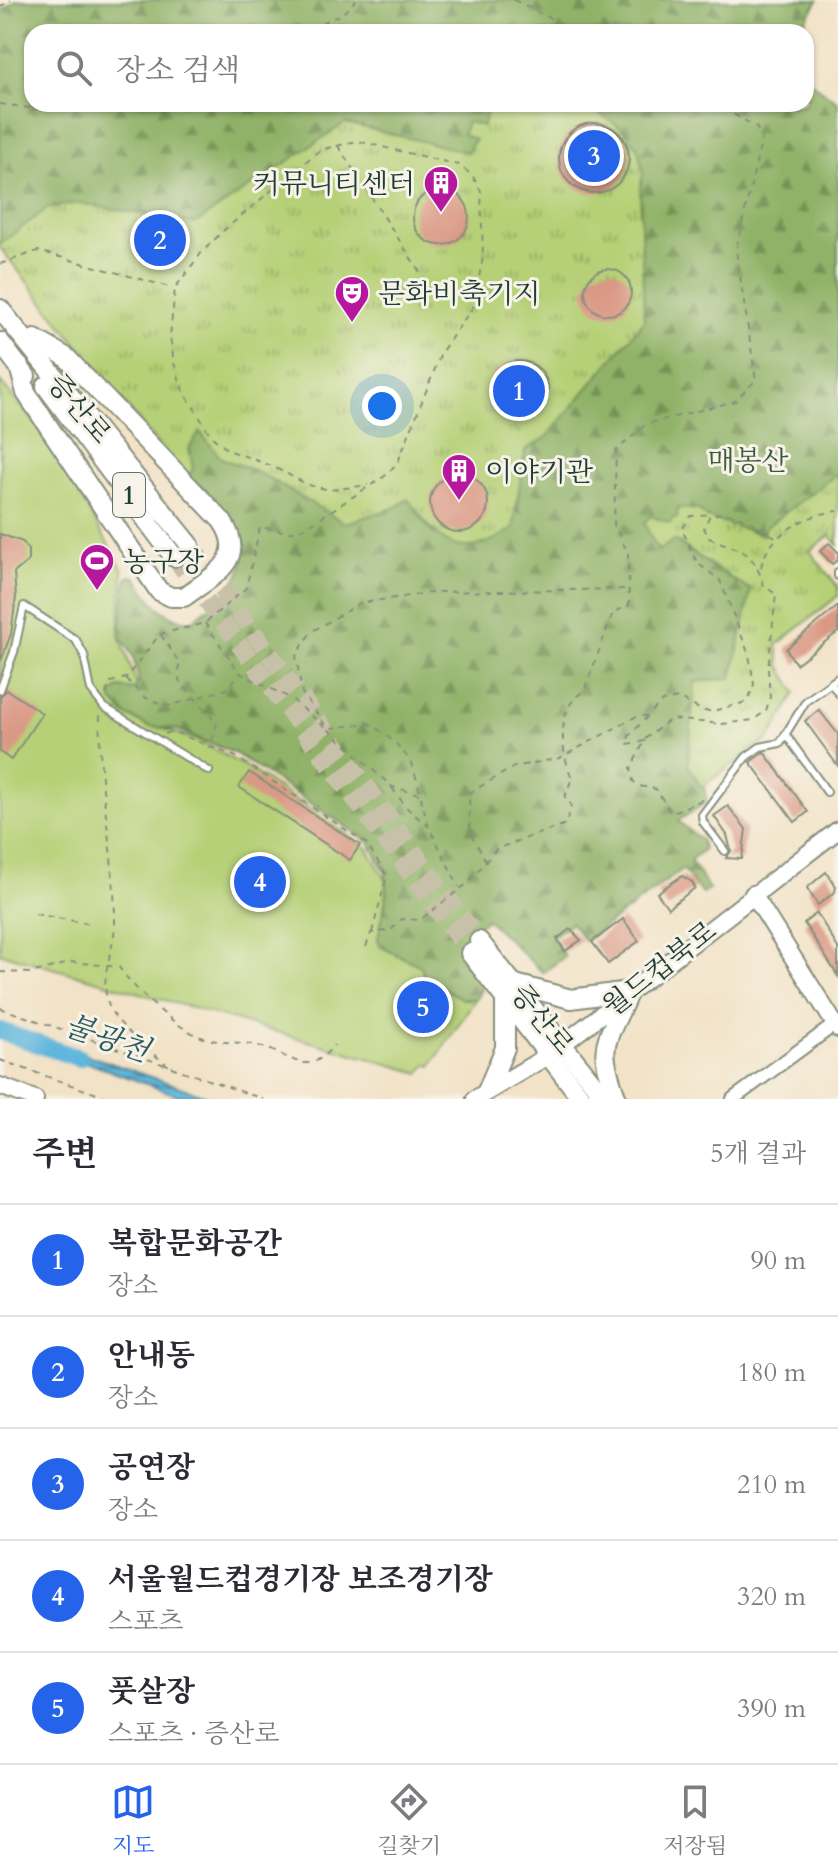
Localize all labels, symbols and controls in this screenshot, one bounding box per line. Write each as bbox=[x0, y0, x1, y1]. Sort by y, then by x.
search box bbox=[24, 24, 814, 112]
icon: search bbox=[52, 46, 96, 90]
text: 장소 검색 bbox=[116, 50, 240, 91]
pin: 3 bbox=[568, 126, 620, 186]
building icon: 커뮤니티센터 bbox=[422, 164, 460, 214]
place label: 커뮤니티센터 bbox=[253, 165, 415, 203]
pin: 2 bbox=[134, 210, 186, 270]
theatre icon: 문화비축기지 bbox=[333, 274, 371, 324]
place label: 문화비축기지 bbox=[378, 275, 540, 313]
pin: 1 bbox=[493, 361, 545, 421]
street label: 증산로 bbox=[39, 365, 120, 452]
your location bbox=[362, 386, 402, 426]
park label: 매봉산 bbox=[707, 442, 789, 480]
building icon: 이야기관 bbox=[440, 452, 478, 502]
place label: 이야기관 bbox=[485, 453, 593, 491]
road number: 1 bbox=[113, 473, 145, 517]
sports icon: 농구장 bbox=[78, 542, 116, 592]
place label: 농구장 bbox=[123, 543, 204, 581]
pin: 4 bbox=[234, 852, 286, 912]
street label: 월드컵북로 bbox=[595, 912, 725, 1025]
street label: 증산로 bbox=[502, 976, 583, 1063]
pin: 5 bbox=[397, 977, 449, 1037]
water label: 불광천 bbox=[59, 1005, 157, 1073]
text: 주변 bbox=[32, 1131, 98, 1177]
text: 5개 결과 bbox=[710, 1136, 806, 1171]
text: 복합문화공간 bbox=[108, 1223, 282, 1264]
text: 1 bbox=[51, 1243, 65, 1278]
text: 90 m bbox=[750, 1243, 806, 1278]
text: 장소 bbox=[108, 1268, 158, 1303]
text: 안내동 bbox=[108, 1335, 195, 1376]
text: 2 bbox=[51, 1355, 65, 1390]
text: 180 m bbox=[737, 1355, 806, 1390]
text: 장소 bbox=[108, 1380, 158, 1415]
text: 공연장 bbox=[108, 1447, 195, 1488]
text: 3 bbox=[51, 1467, 65, 1502]
text: 210 m bbox=[737, 1467, 806, 1502]
text: 장소 bbox=[108, 1492, 158, 1527]
text: 서울월드컵경기장 보조경기장 bbox=[108, 1559, 493, 1600]
text: 4 bbox=[51, 1579, 65, 1614]
text: 320 m bbox=[737, 1579, 806, 1614]
text: 스포츠 bbox=[108, 1604, 183, 1639]
text: 풋살장 bbox=[108, 1671, 195, 1712]
text: 5 bbox=[51, 1691, 65, 1726]
text: 390 m bbox=[737, 1691, 806, 1726]
text: 스포츠 · 증산로 bbox=[108, 1716, 279, 1751]
tab: 지도 bbox=[111, 1780, 155, 1861]
tab: 길찾기 bbox=[377, 1780, 441, 1861]
tab: 저장됨 bbox=[663, 1780, 727, 1861]

